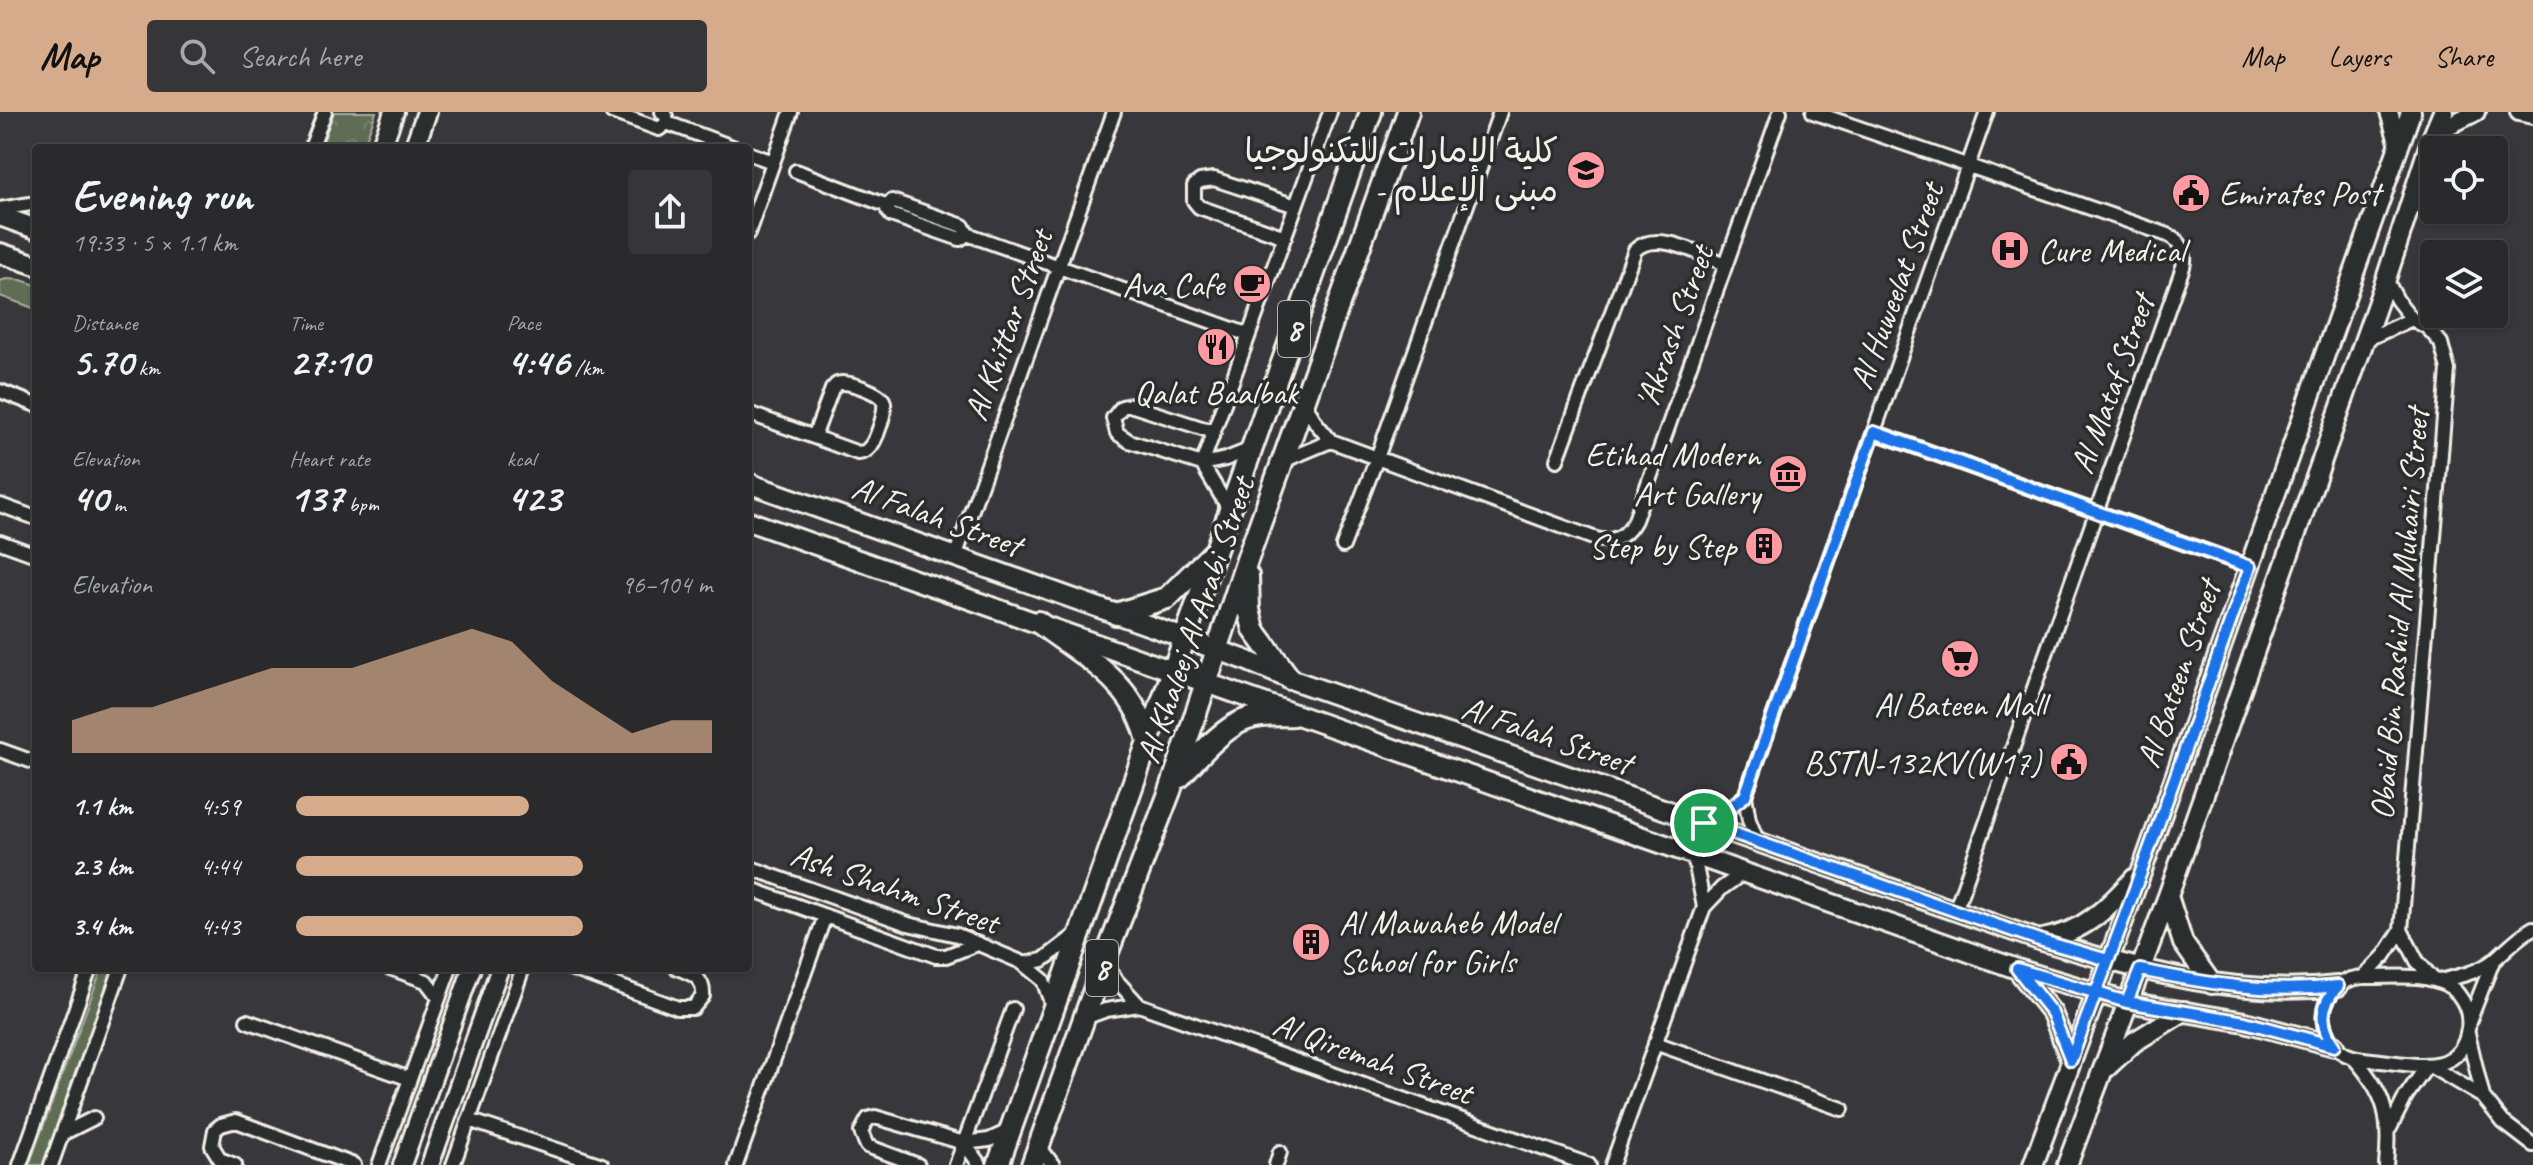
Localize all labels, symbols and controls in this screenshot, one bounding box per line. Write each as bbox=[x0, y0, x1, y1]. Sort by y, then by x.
search box bbox=[147, 20, 707, 92]
text: Map bbox=[40, 33, 99, 80]
icon: search bbox=[175, 34, 219, 78]
text: Search here bbox=[239, 37, 361, 75]
text: Map bbox=[2242, 39, 2285, 74]
text: Layers bbox=[2329, 39, 2390, 74]
text: Share bbox=[2434, 39, 2493, 74]
place label: كلية الإمارات للتكنولوجيا - مبنى الإعلام bbox=[1244, 129, 1558, 215]
map controls bbox=[2420, 136, 2508, 328]
button: locate bbox=[2420, 136, 2508, 224]
school or university icon: كلية الإمارات للتكنولوجيا - مبنى الإعلام bbox=[1565, 149, 1607, 191]
text: Evening run bbox=[72, 168, 252, 223]
button: share bbox=[628, 170, 712, 254]
public building icon: Emirates Post bbox=[2170, 172, 2212, 214]
place label: Emirates Post bbox=[2219, 172, 2385, 215]
street label: Al Huweelat Street bbox=[1839, 174, 1954, 395]
street label: Al Khittar Street bbox=[954, 220, 1064, 426]
text: 19:33 · 5 × 1.1 km bbox=[72, 226, 238, 259]
hospital icon: Cure Medical bbox=[1989, 229, 2031, 271]
place label: Cure Medical bbox=[2038, 229, 2191, 272]
street label: 'Akrash Street bbox=[1625, 236, 1724, 414]
button: layers bbox=[2420, 240, 2508, 328]
place label: Ava Cafe bbox=[1122, 263, 1226, 306]
cafe icon: Ava Cafe bbox=[1231, 263, 1273, 305]
street label: Al Mataf Street bbox=[2060, 284, 2166, 479]
road number: 8 bbox=[1278, 301, 1310, 357]
text: Distance bbox=[72, 309, 138, 337]
text: Time bbox=[289, 309, 323, 337]
text: Pace bbox=[507, 309, 541, 337]
restaurant icon: Qalat Baalbak bbox=[1195, 326, 1237, 368]
text: 5.70 bbox=[72, 337, 133, 387]
text: 27:10 bbox=[289, 337, 369, 387]
text: 4:46 bbox=[507, 337, 569, 387]
text: km bbox=[133, 354, 160, 382]
text: /km bbox=[569, 354, 604, 382]
place label: Qalat Baalbak bbox=[1134, 371, 1300, 414]
street label: Obaid Bin Rashid Al Muhairi Street bbox=[2360, 402, 2439, 821]
place label: Etihad Modern Art Gallery bbox=[1585, 433, 1763, 515]
text: Elevation bbox=[72, 445, 140, 473]
text: Heart rate bbox=[289, 445, 370, 473]
text: kcal bbox=[507, 445, 536, 473]
museum icon: Etihad Modern Art Gallery bbox=[1767, 453, 1809, 495]
street label: Al Falah Street bbox=[847, 466, 1032, 568]
street label: Al Khaleej Al Arabi Street bbox=[1126, 468, 1265, 768]
text: 40 bbox=[72, 473, 108, 523]
text: 137 bbox=[289, 473, 343, 523]
text: 423 bbox=[507, 473, 561, 523]
text: m bbox=[108, 490, 126, 518]
text: bpm bbox=[343, 490, 379, 518]
place label: Step by Step bbox=[1589, 525, 1738, 568]
building icon: Step by Step bbox=[1743, 525, 1785, 567]
text: Elevation bbox=[72, 568, 152, 601]
text: 96–104 m bbox=[621, 568, 712, 601]
street label: Al Bateen Street bbox=[2126, 571, 2232, 773]
supermarket icon: Al Bateen Mall bbox=[1939, 638, 1981, 680]
place label: Al Bateen Mall bbox=[1874, 683, 2052, 726]
street label: Al Falah Street bbox=[1456, 686, 1642, 786]
place label: BSTN-132KV(W17) bbox=[1804, 741, 2043, 784]
public building icon: BSTN-132KV(W17) bbox=[2048, 741, 2090, 783]
pin bbox=[1670, 789, 1738, 857]
text: 1.1 km bbox=[72, 790, 132, 823]
text: 4:59 bbox=[200, 790, 240, 823]
icon: arrive bbox=[1682, 801, 1726, 845]
street label: Ash Shahm Street bbox=[785, 832, 1008, 945]
text: 2.3 km bbox=[72, 850, 132, 883]
text: 4:44 bbox=[200, 850, 240, 883]
place label: Al Mawaheb Model School for Girls bbox=[1339, 901, 1563, 983]
text: 3.4 km bbox=[72, 910, 132, 943]
text: 4:43 bbox=[200, 910, 240, 943]
building icon: Al Mawaheb Model School for Girls bbox=[1290, 921, 1332, 963]
road number: 8 bbox=[1086, 940, 1118, 996]
street label: Al Qiremah Street bbox=[1268, 1002, 1482, 1115]

